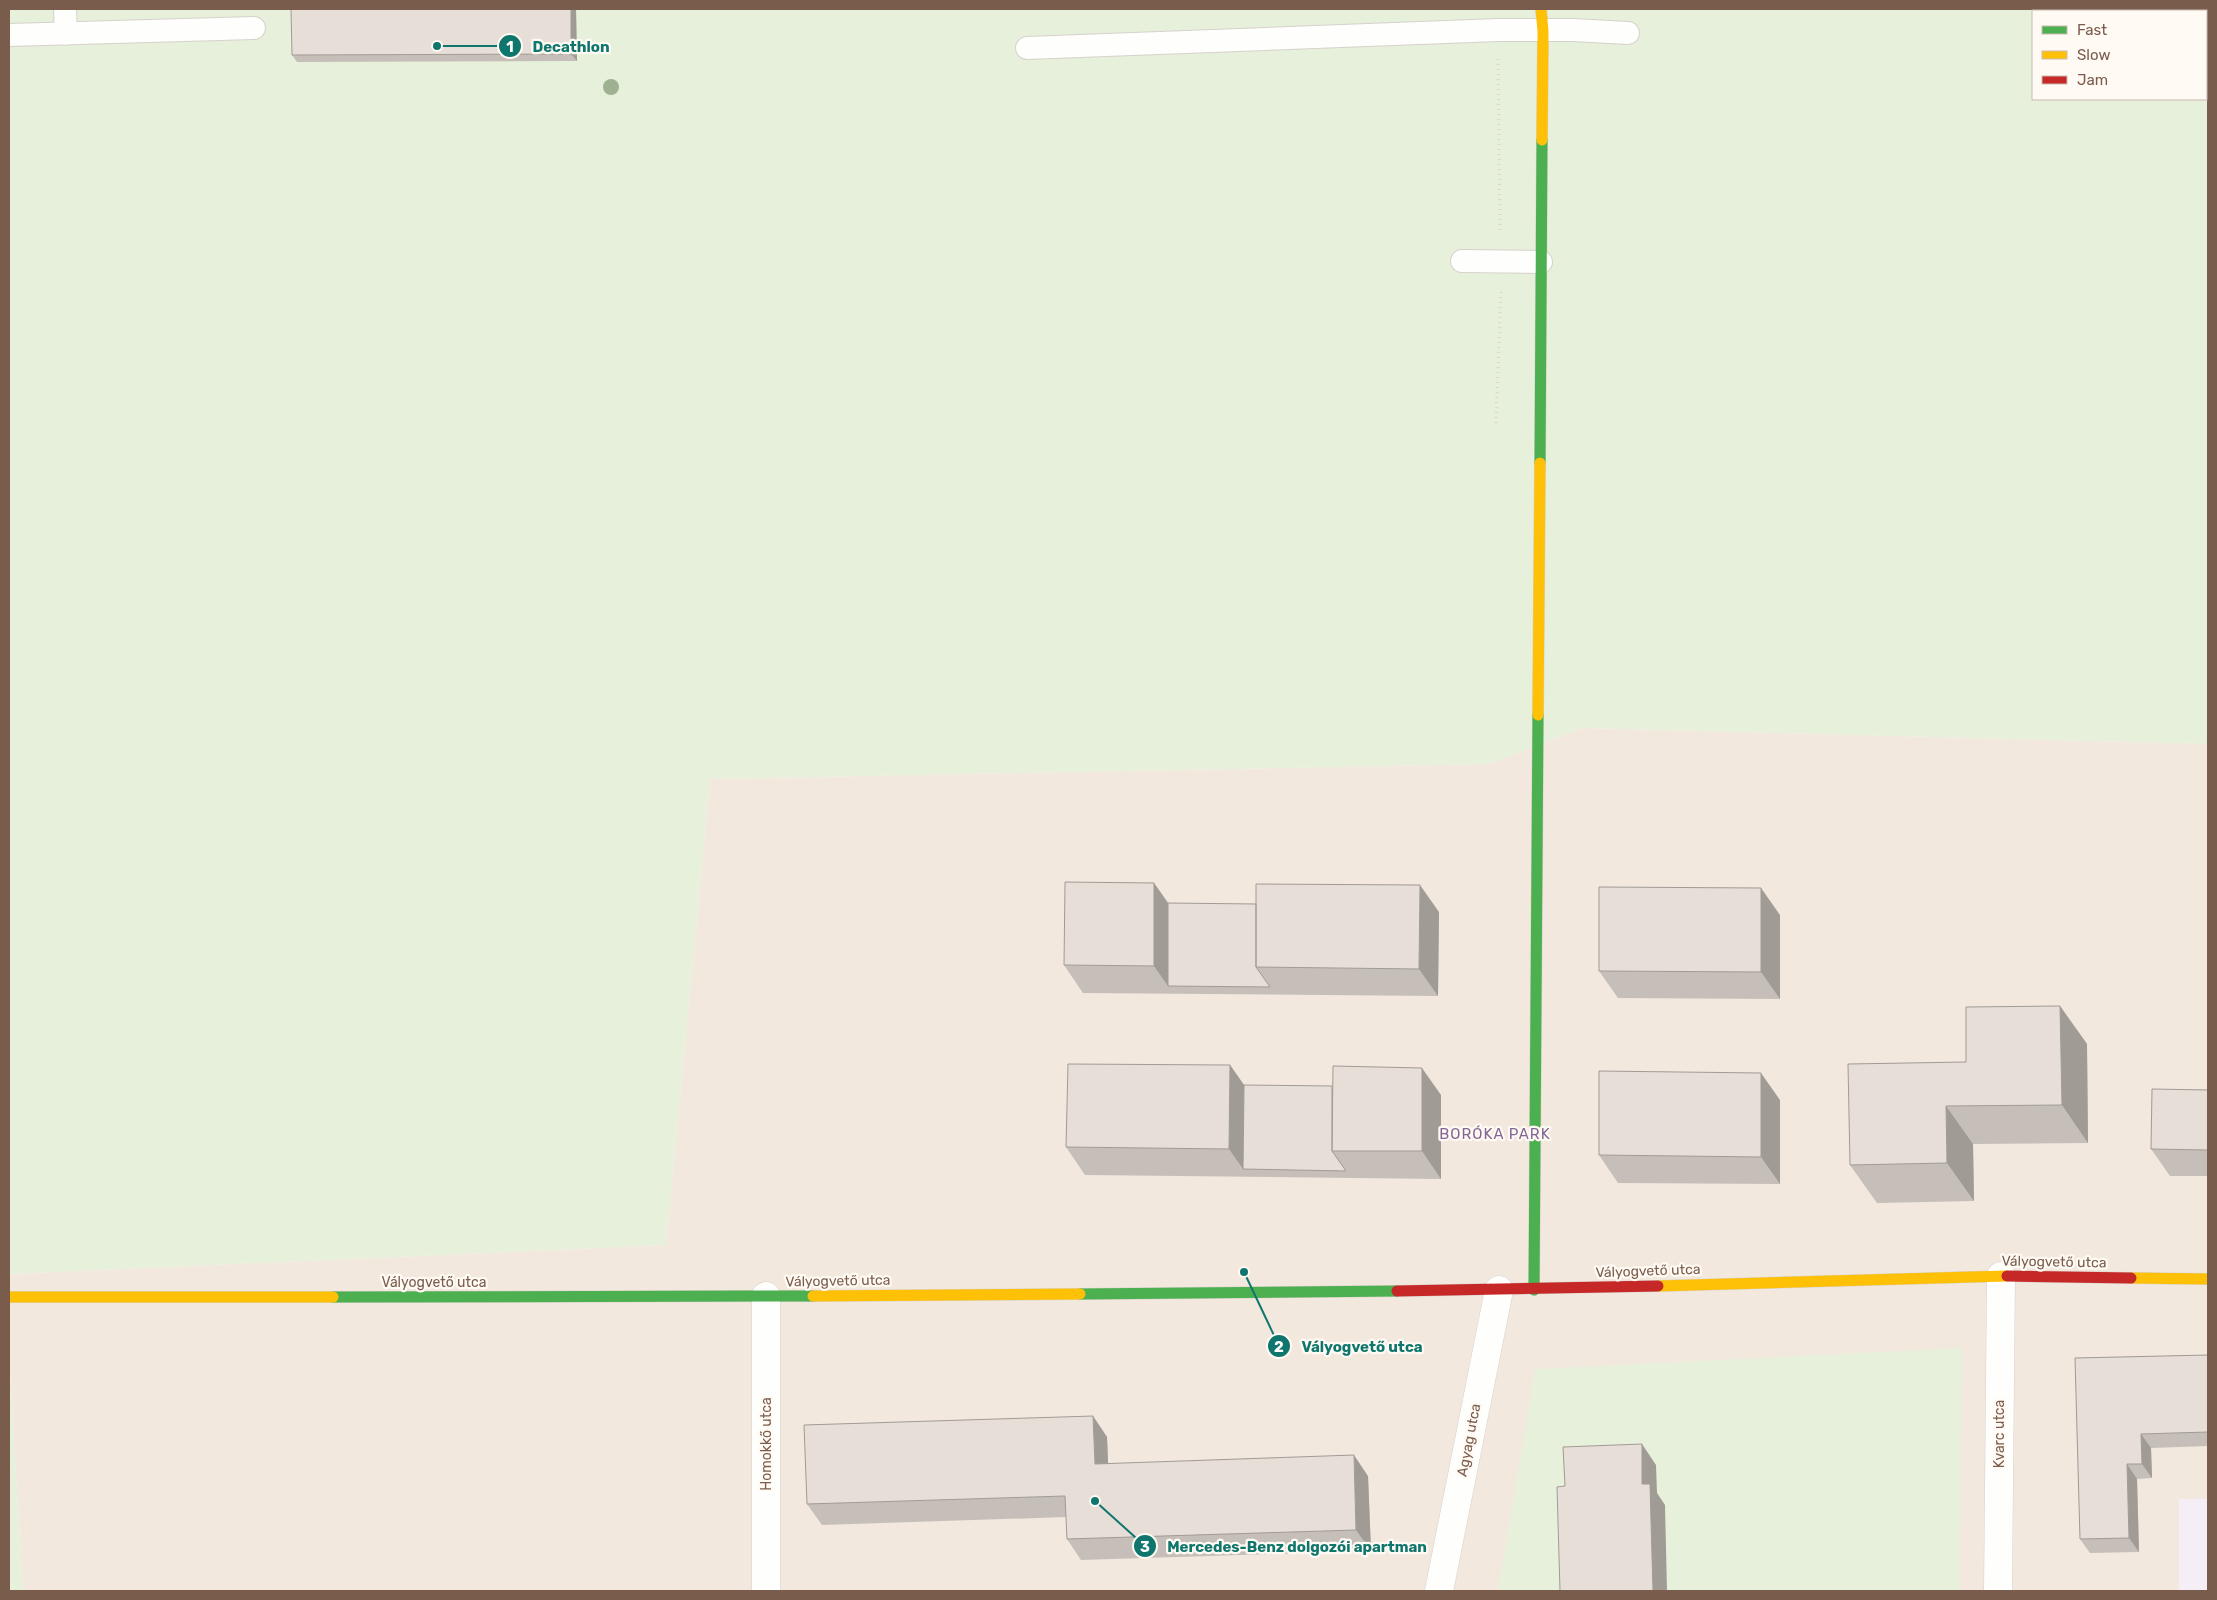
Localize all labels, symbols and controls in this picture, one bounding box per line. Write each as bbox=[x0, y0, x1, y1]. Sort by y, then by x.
legend bbox=[2032, 10, 2207, 100]
text: Fast bbox=[2077, 21, 2107, 39]
callout: Decathlon bbox=[498, 31, 620, 61]
text: 1 bbox=[506, 38, 514, 56]
text: Decathlon bbox=[532, 38, 610, 56]
text: Slow bbox=[2077, 46, 2110, 64]
text: Jam bbox=[2077, 71, 2108, 89]
district label: BORÓKA PARK bbox=[1439, 1125, 1551, 1143]
street label: Vályogvető utca bbox=[2001, 1253, 2107, 1271]
street label: Vályogvető utca bbox=[1595, 1261, 1701, 1281]
street label: Vályogvető utca bbox=[785, 1272, 891, 1290]
street label: Vályogvető utca bbox=[382, 1274, 486, 1291]
callout: Vályogvető utca bbox=[1266, 1331, 1432, 1361]
text: 2 bbox=[1274, 1338, 1284, 1356]
text: Vályogvető utca bbox=[1301, 1338, 1423, 1356]
street label: Homokkő utca bbox=[758, 1397, 775, 1491]
street label: Kvarc utca bbox=[1991, 1400, 2008, 1468]
street label: Agyag utca bbox=[1454, 1402, 1484, 1478]
callout: Mercedes-Benz dolgozói apartman bbox=[1132, 1531, 1437, 1561]
text: 3 bbox=[1140, 1538, 1150, 1556]
text: Mercedes-Benz dolgozói apartman bbox=[1167, 1538, 1427, 1556]

